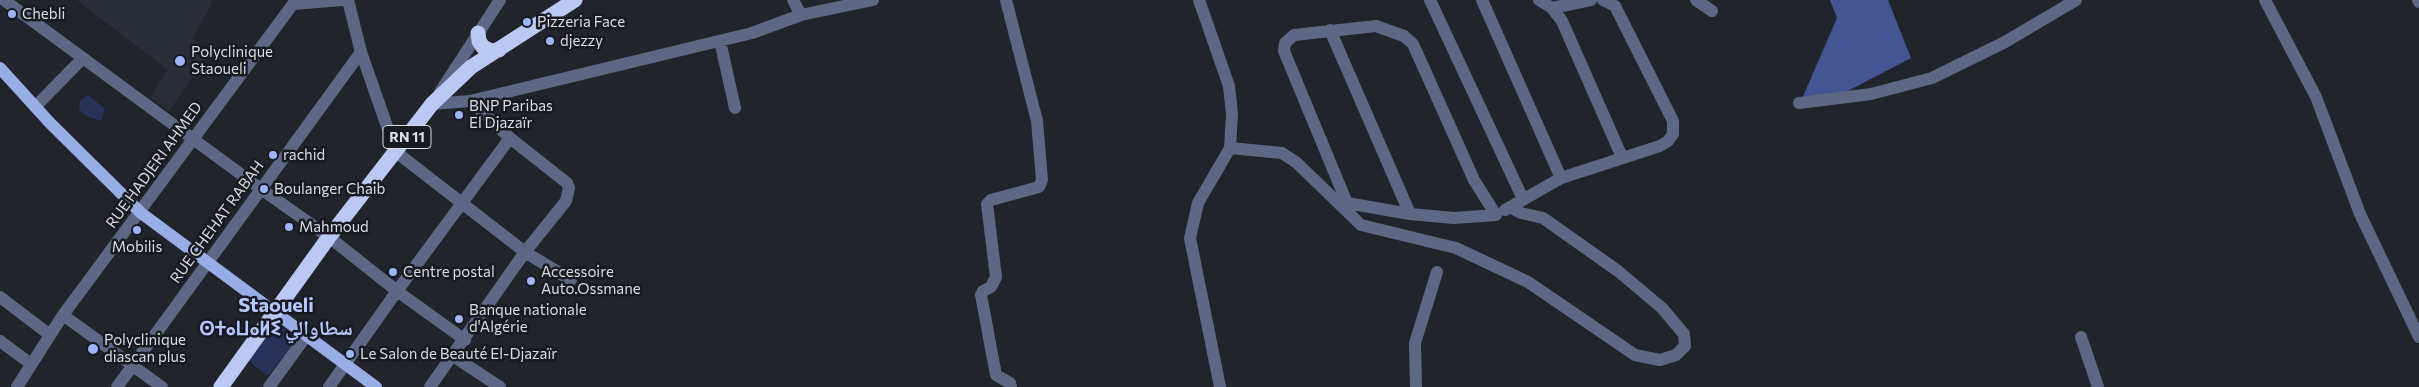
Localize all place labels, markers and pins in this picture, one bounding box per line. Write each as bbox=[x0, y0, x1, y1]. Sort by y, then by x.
place label: Chebli bbox=[22, 5, 65, 23]
marker: Chebli bbox=[6, 8, 18, 20]
place label: Pizzeria Face bbox=[537, 13, 625, 31]
marker: Pizzeria Face bbox=[521, 16, 533, 28]
place label: djezzy bbox=[560, 32, 603, 50]
marker: djezzy bbox=[544, 35, 556, 47]
place label: Polyclinique Staoueli bbox=[191, 43, 273, 78]
marker: Polyclinique Staoueli bbox=[173, 54, 187, 68]
place label: BNP Paribas El Djazaïr bbox=[469, 97, 553, 132]
marker: BNP Paribas El Djazaïr bbox=[453, 109, 465, 121]
place label: rachid bbox=[283, 146, 325, 164]
marker: rachid bbox=[267, 149, 279, 161]
place label: Boulanger Chaib bbox=[274, 180, 385, 198]
marker: Boulanger Chaib bbox=[258, 183, 270, 195]
place label: Mahmoud bbox=[299, 218, 369, 236]
marker: Mahmoud bbox=[283, 221, 295, 233]
marker: Mobilis bbox=[131, 224, 143, 236]
place label: Mobilis bbox=[112, 238, 162, 256]
place label: Centre postal bbox=[403, 263, 495, 281]
place label: Accessoire Auto.Ossmane bbox=[541, 263, 641, 298]
marker: Centre postal bbox=[387, 266, 399, 278]
marker: Accessoire Auto.Ossmane bbox=[525, 275, 537, 287]
place label: Banque nationale d'Algérie bbox=[469, 301, 587, 336]
marker: Banque nationale d'Algérie bbox=[453, 313, 465, 325]
place label: Polyclinique diascan plus bbox=[104, 331, 186, 366]
marker: Polyclinique diascan plus bbox=[86, 342, 100, 356]
place label: Le Salon de Beauté El-Djazaïr bbox=[360, 345, 557, 363]
marker: Le Salon de Beauté El-Djazaïr bbox=[344, 348, 356, 360]

